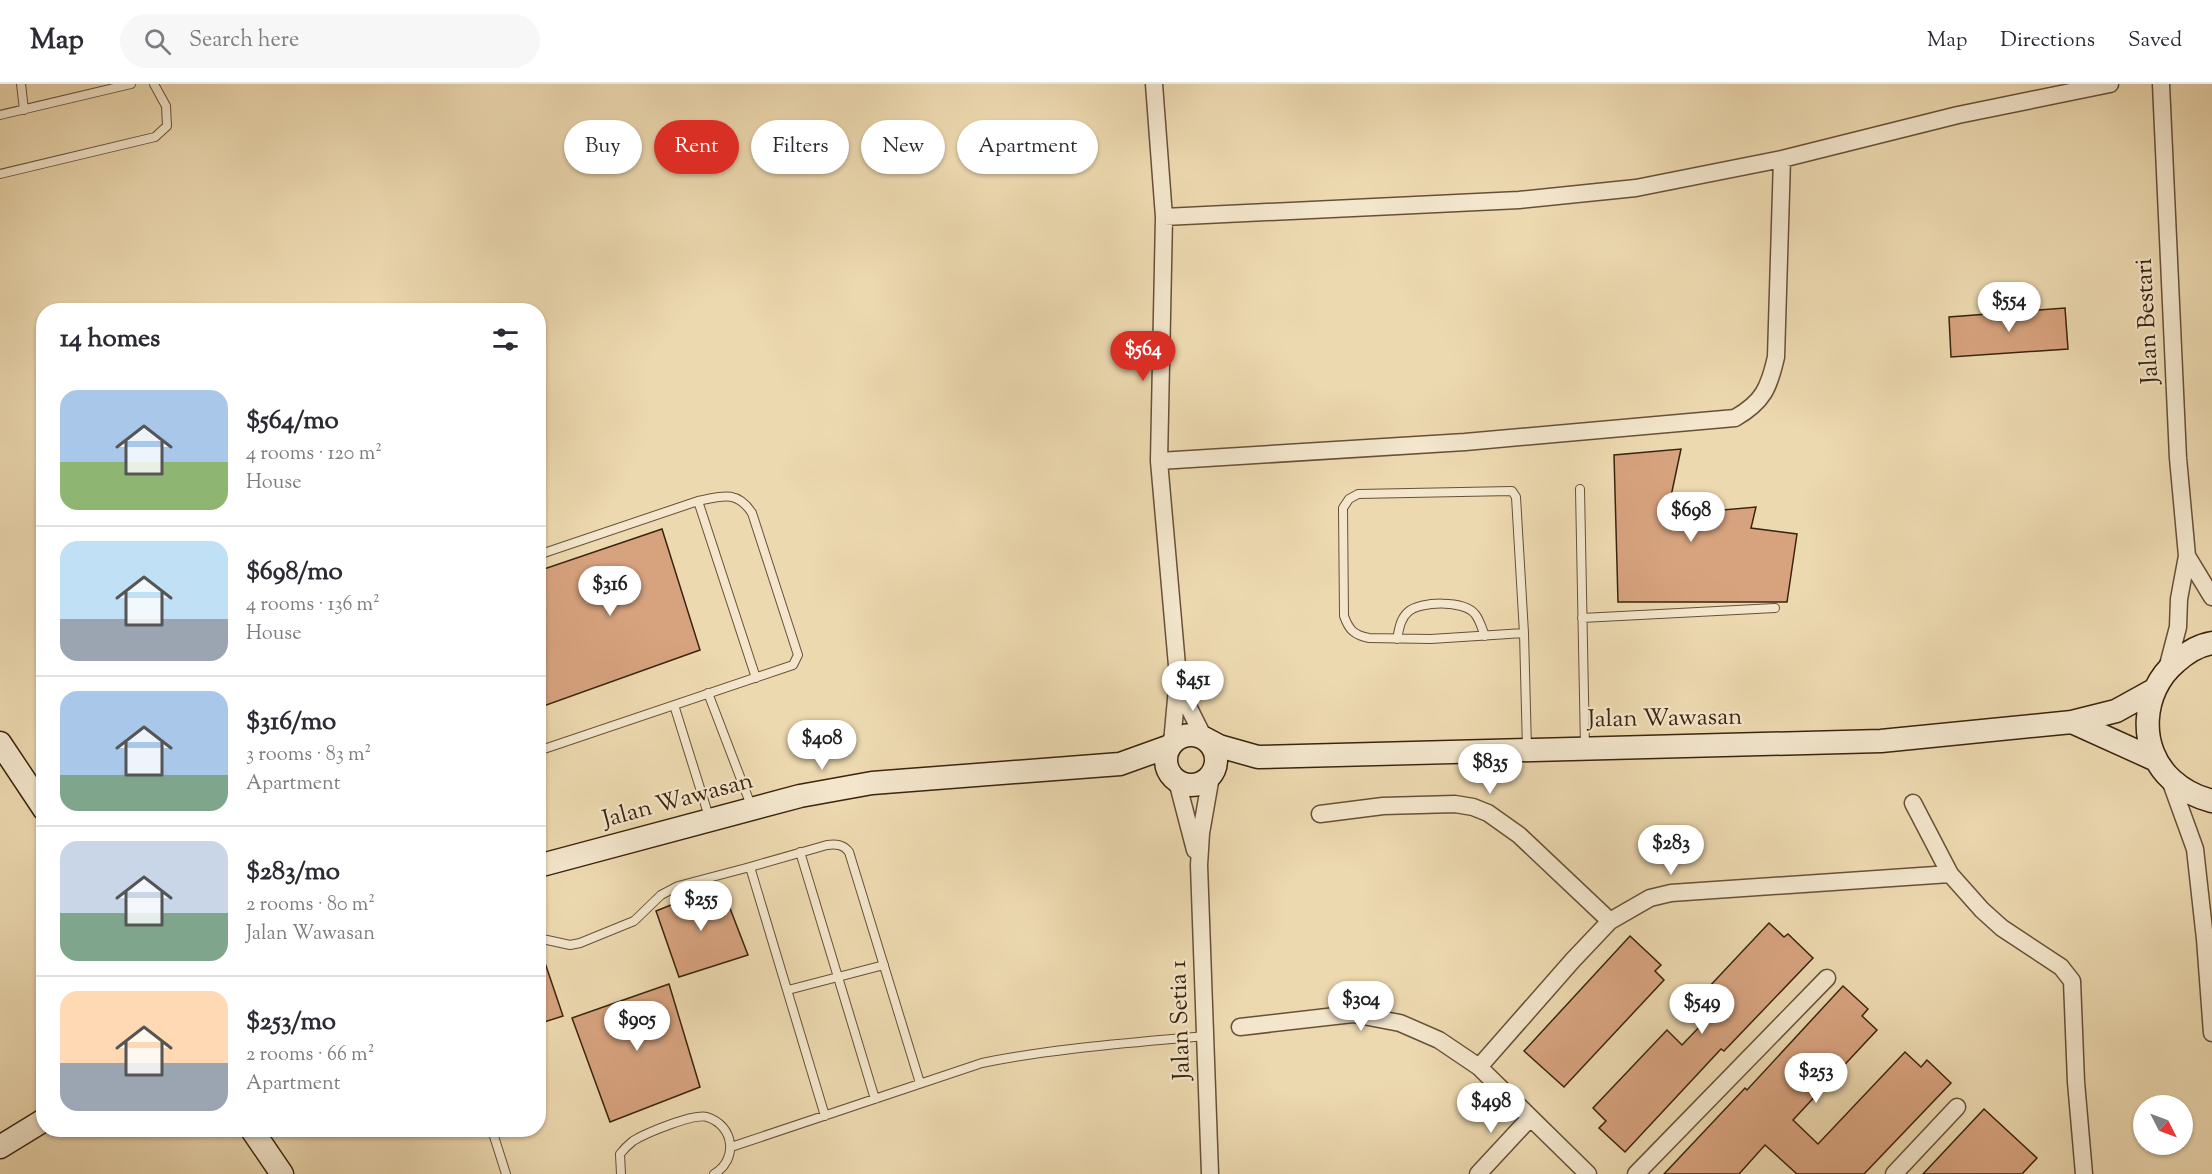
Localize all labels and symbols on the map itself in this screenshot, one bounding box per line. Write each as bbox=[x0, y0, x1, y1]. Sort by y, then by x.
street label: Jalan Bestari bbox=[2128, 257, 2168, 387]
pin: $554 bbox=[1973, 282, 2045, 333]
pin: $564 bbox=[1107, 331, 1179, 382]
pin: $698 bbox=[1655, 492, 1727, 543]
pin: $316 bbox=[574, 566, 646, 617]
pin: $451 bbox=[1157, 661, 1229, 712]
street label: Jalan Wawasan bbox=[1585, 701, 1743, 737]
pin: $408 bbox=[786, 720, 858, 771]
pin: $835 bbox=[1454, 744, 1526, 795]
street label: Jalan Wawasan bbox=[597, 765, 757, 838]
pin: $283 bbox=[1635, 825, 1707, 876]
pin: $255 bbox=[665, 881, 737, 932]
street label: Jalan Setia 1 bbox=[1162, 960, 1200, 1082]
pin: $304 bbox=[1325, 981, 1397, 1032]
pin: $549 bbox=[1666, 984, 1738, 1035]
pin: $905 bbox=[601, 1001, 673, 1052]
pin: $253 bbox=[1780, 1053, 1852, 1104]
pin: $498 bbox=[1455, 1083, 1527, 1134]
north arrow bbox=[2133, 1095, 2193, 1155]

